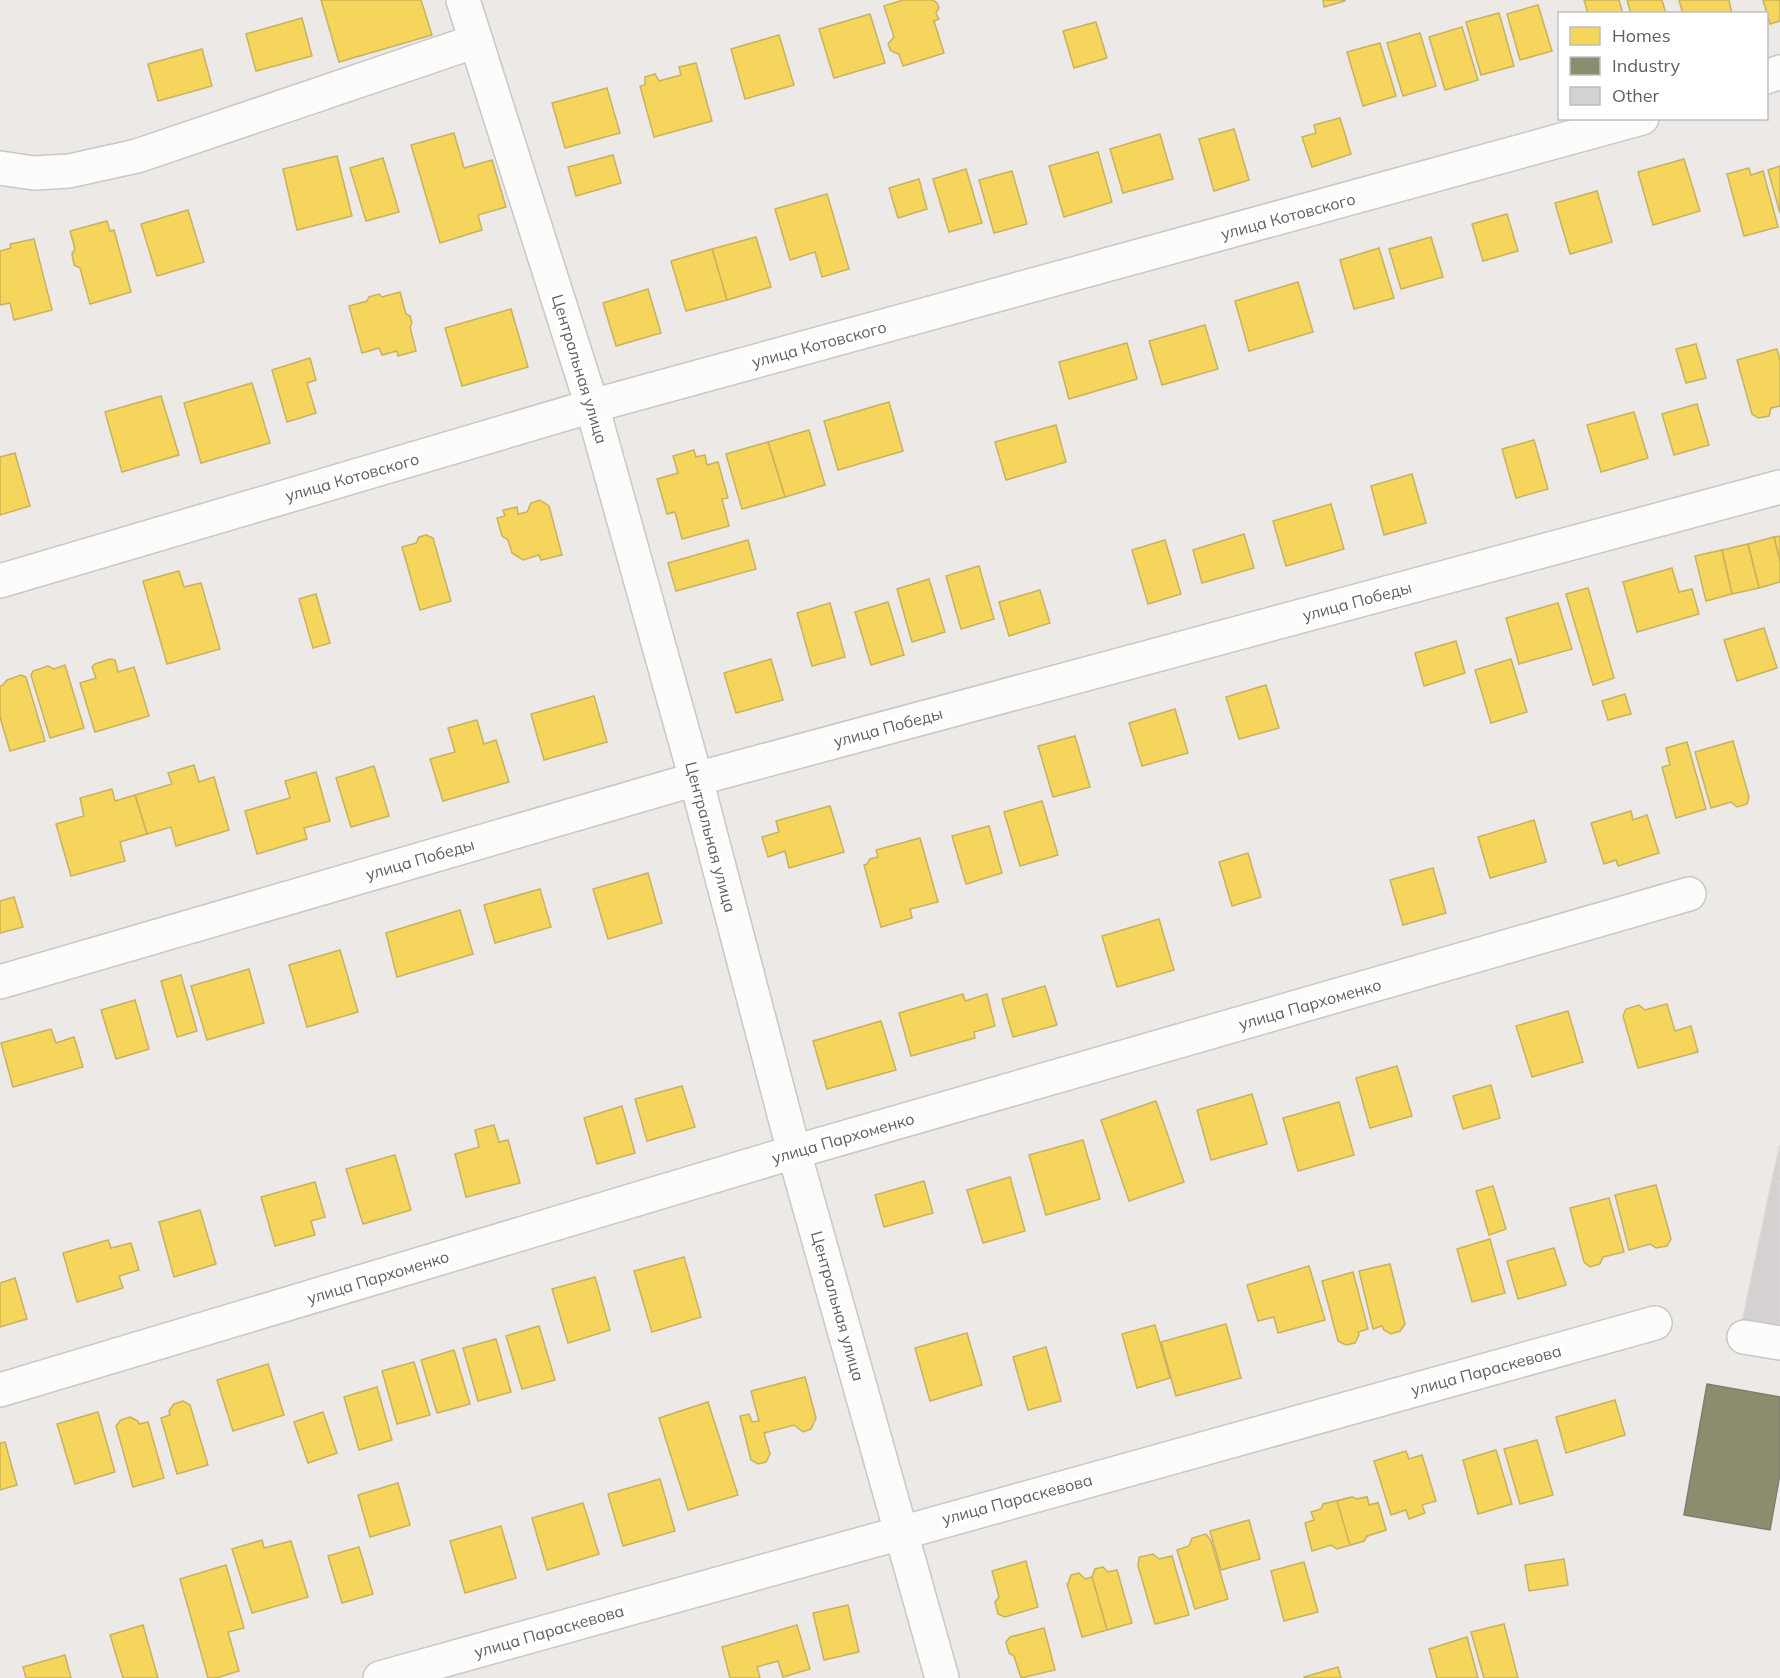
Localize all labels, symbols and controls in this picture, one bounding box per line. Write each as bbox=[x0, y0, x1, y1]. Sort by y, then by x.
legend bbox=[1558, 12, 1768, 120]
text: Homes bbox=[1612, 24, 1671, 47]
text: Industry bbox=[1612, 54, 1681, 77]
text: Other bbox=[1612, 84, 1660, 107]
street label: улица Котовского bbox=[1219, 188, 1357, 244]
street label: Центральная улица bbox=[548, 292, 612, 446]
street label: улица Котовского bbox=[750, 316, 888, 372]
street label: улица Котовского bbox=[283, 448, 421, 506]
street label: улица Победы bbox=[1300, 577, 1414, 625]
street label: улица Победы bbox=[831, 703, 945, 751]
street label: Центральная улица bbox=[681, 759, 741, 915]
street label: улица Победы bbox=[363, 834, 477, 884]
street label: улица Пархоменко bbox=[1236, 974, 1384, 1034]
street label: улица Пархоменко bbox=[769, 1108, 917, 1168]
street label: Центральная улица bbox=[807, 1229, 869, 1383]
street label: улица Пархоменко bbox=[305, 1246, 451, 1308]
street label: улица Параскевова bbox=[1409, 1340, 1563, 1400]
street label: улица Параскевова bbox=[940, 1469, 1094, 1529]
street label: улица Параскевова bbox=[472, 1600, 626, 1662]

